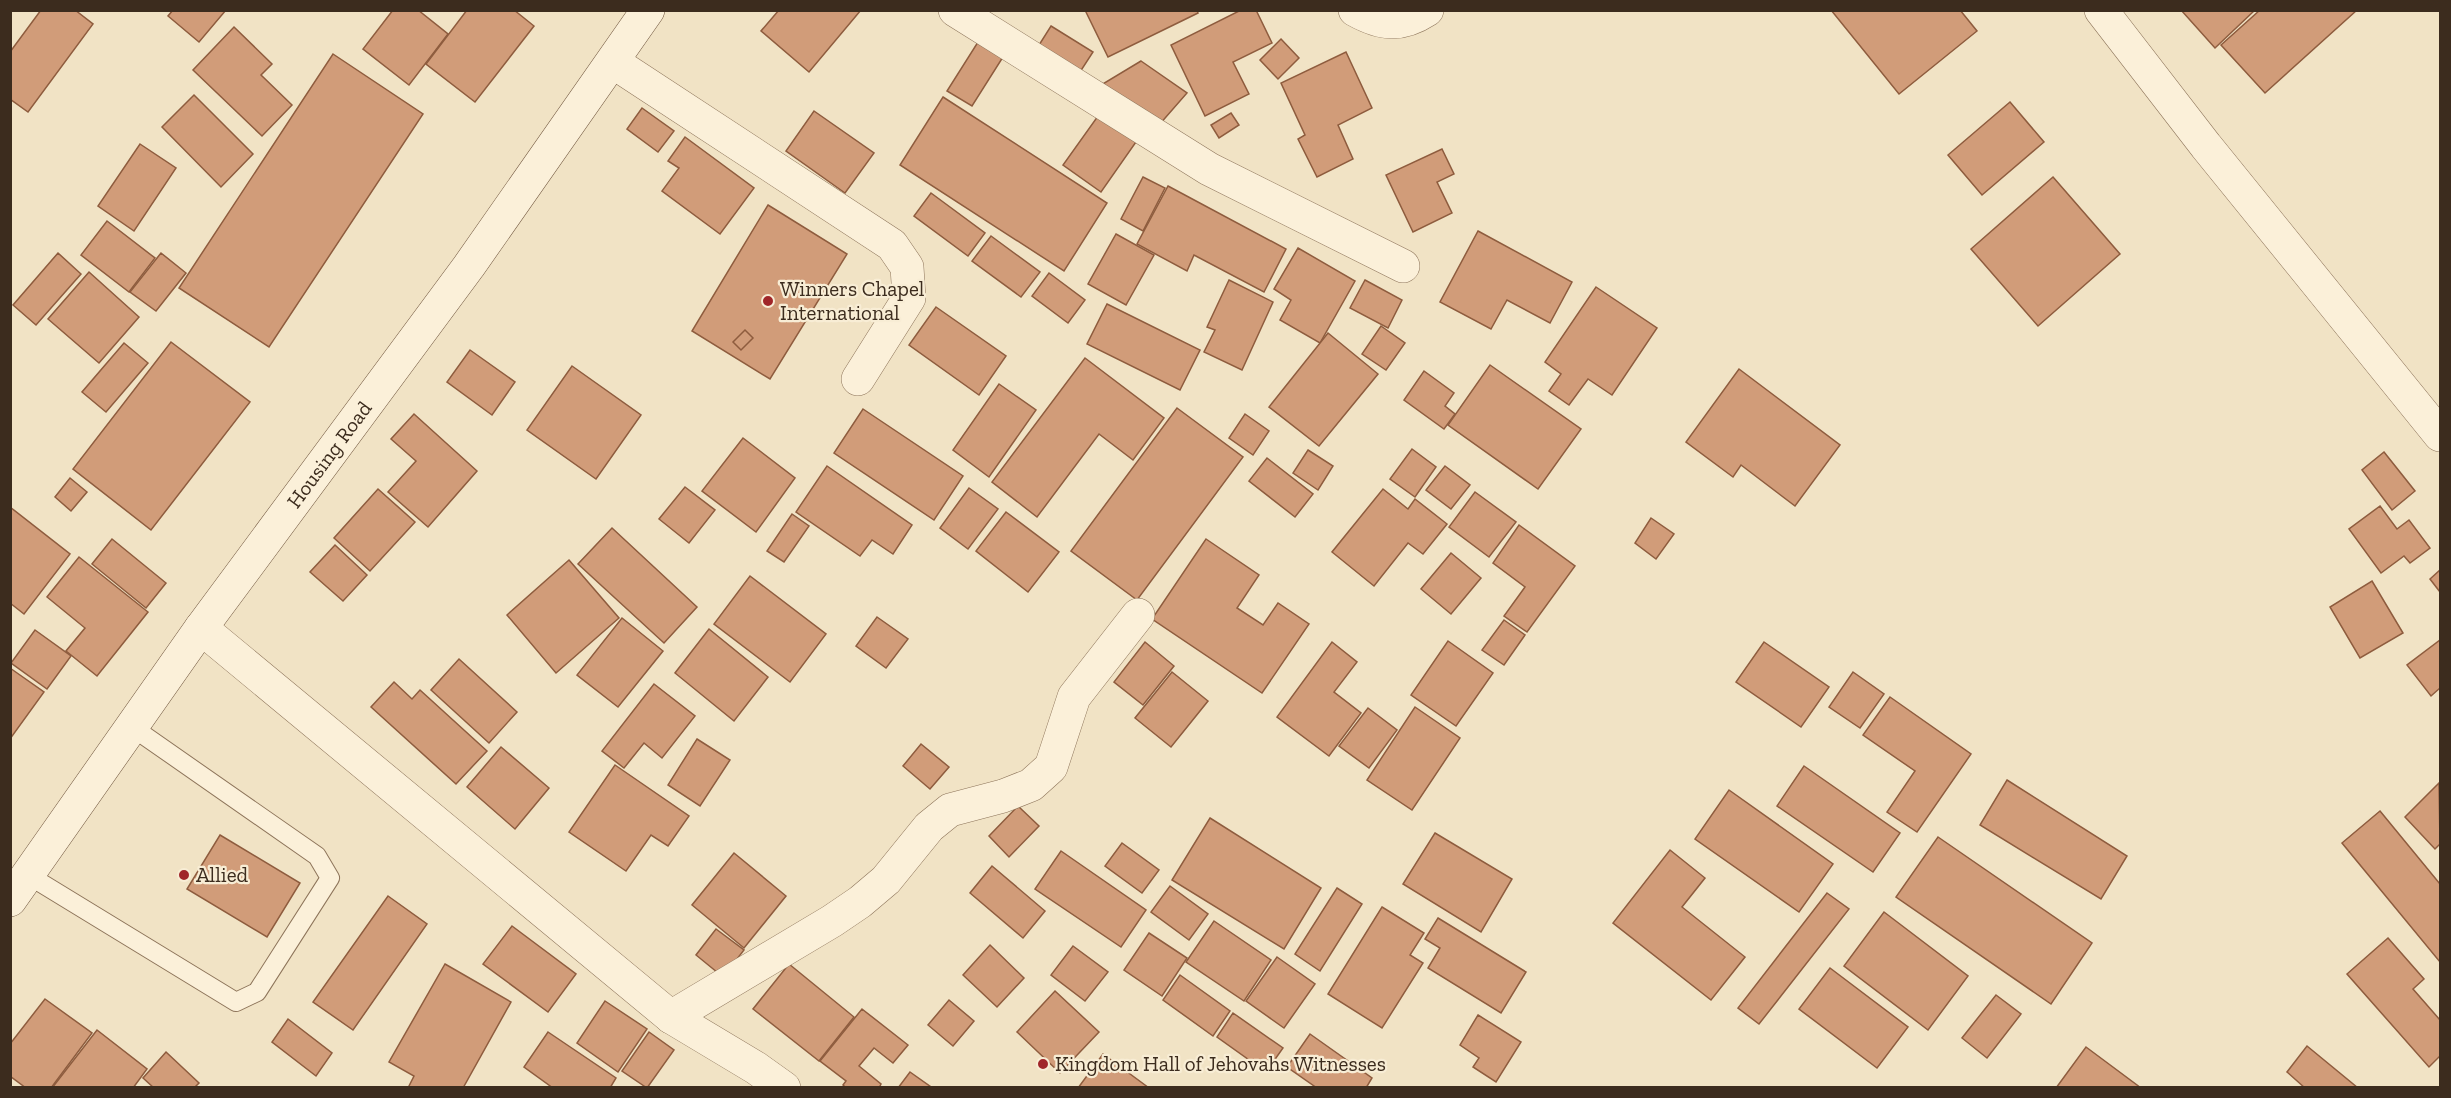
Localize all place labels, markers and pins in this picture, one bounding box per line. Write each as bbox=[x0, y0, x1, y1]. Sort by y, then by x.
place label: Winners Chapel International bbox=[780, 276, 925, 325]
marker: Winners Chapel International bbox=[761, 294, 775, 308]
place label: Allied bbox=[196, 862, 249, 887]
marker: Allied bbox=[177, 868, 191, 882]
place label: Kingdom Hall of Jehovahs Witnesses bbox=[1055, 1051, 1386, 1076]
marker: Kingdom Hall of Jehovahs Witnesses bbox=[1036, 1057, 1050, 1071]

